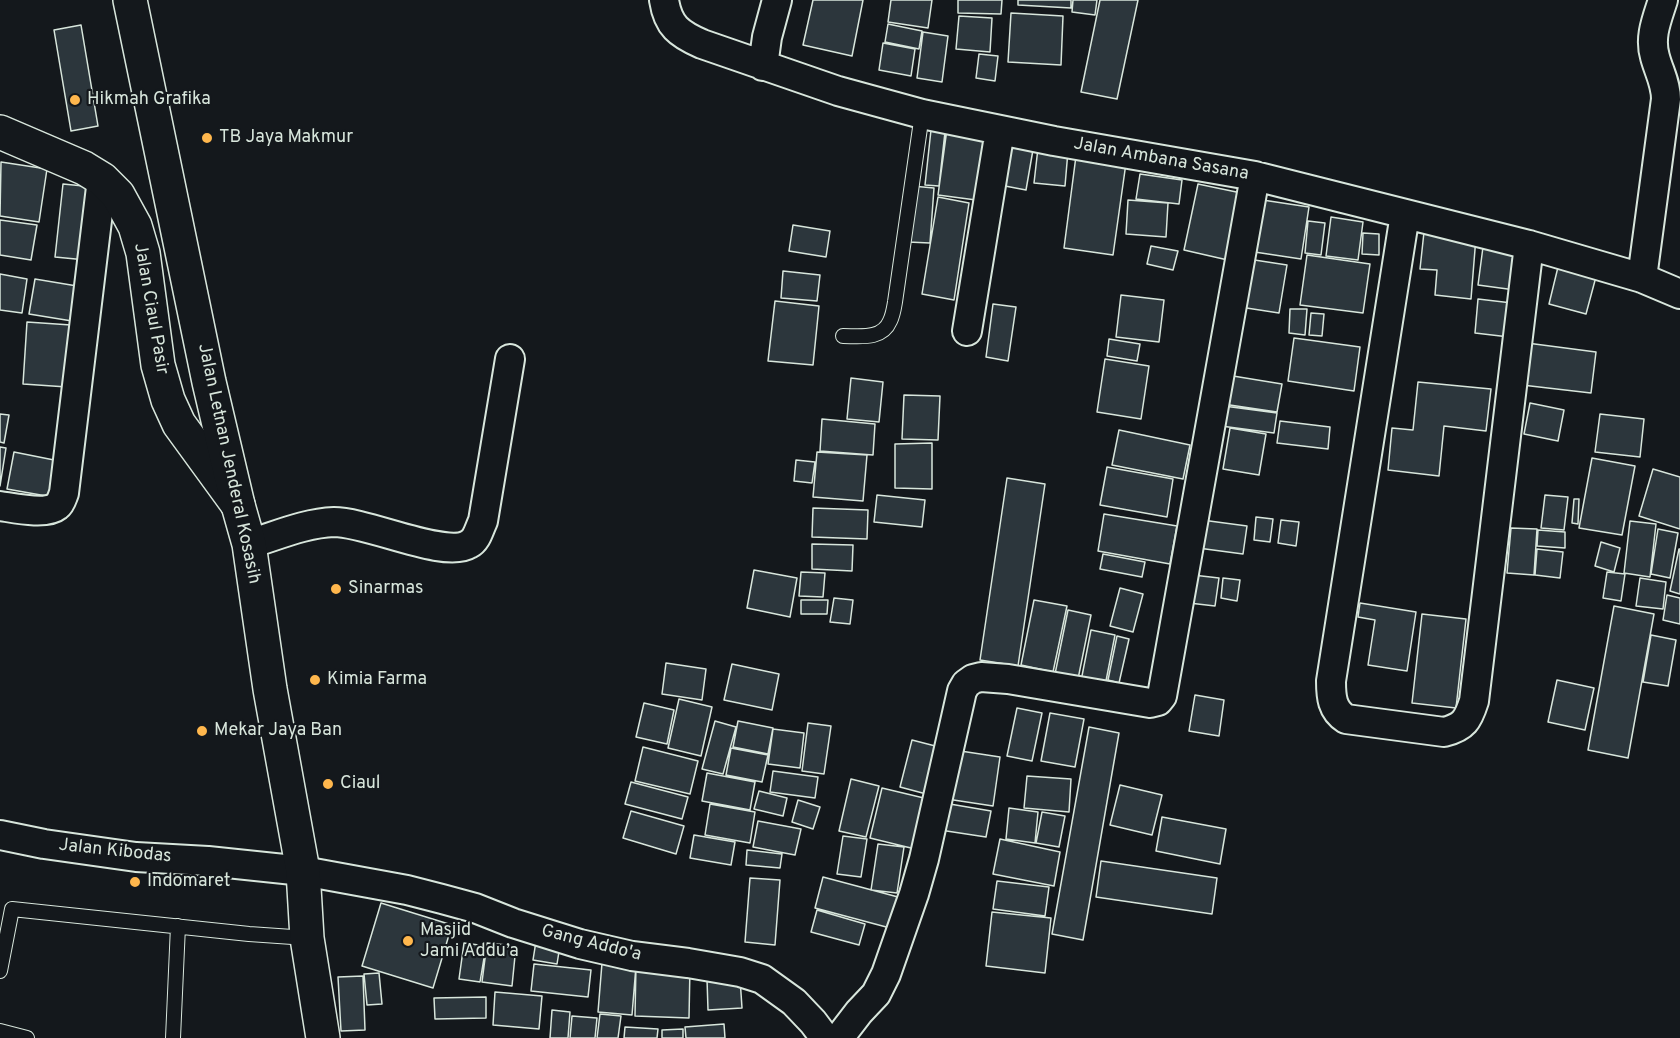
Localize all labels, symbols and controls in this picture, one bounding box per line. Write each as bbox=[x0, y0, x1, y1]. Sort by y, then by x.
place label: Hikmah Grafika bbox=[87, 89, 211, 111]
marker: Hikmah Grafika bbox=[68, 93, 82, 107]
place label: TB Jaya Makmur bbox=[219, 127, 353, 149]
marker: TB Jaya Makmur bbox=[200, 131, 214, 145]
street label: Jalan Ambana Sasana bbox=[1072, 134, 1250, 186]
street label: Jalan Ciaul Pasir bbox=[128, 241, 172, 377]
street label: Jalan Letnan Jenderal Kosasih bbox=[192, 342, 264, 586]
place label: Sinarmas bbox=[348, 578, 423, 600]
marker: Sinarmas bbox=[329, 582, 343, 596]
place label: Kimia Farma bbox=[327, 669, 427, 691]
marker: Kimia Farma bbox=[308, 673, 322, 687]
place label: Mekar Jaya Ban bbox=[214, 720, 342, 742]
marker: Mekar Jaya Ban bbox=[195, 724, 209, 738]
place label: Ciaul bbox=[340, 773, 381, 795]
marker: Ciaul bbox=[321, 777, 335, 791]
street label: Jalan Kibodas bbox=[58, 835, 172, 869]
place label: Indomaret bbox=[147, 871, 230, 893]
marker: Indomaret bbox=[128, 875, 142, 889]
place label: Masjid Jami Addu’a bbox=[420, 920, 519, 962]
street label: Gang Addo'a bbox=[539, 921, 643, 967]
marker: Masjid Jami Addu’a bbox=[401, 934, 415, 948]

